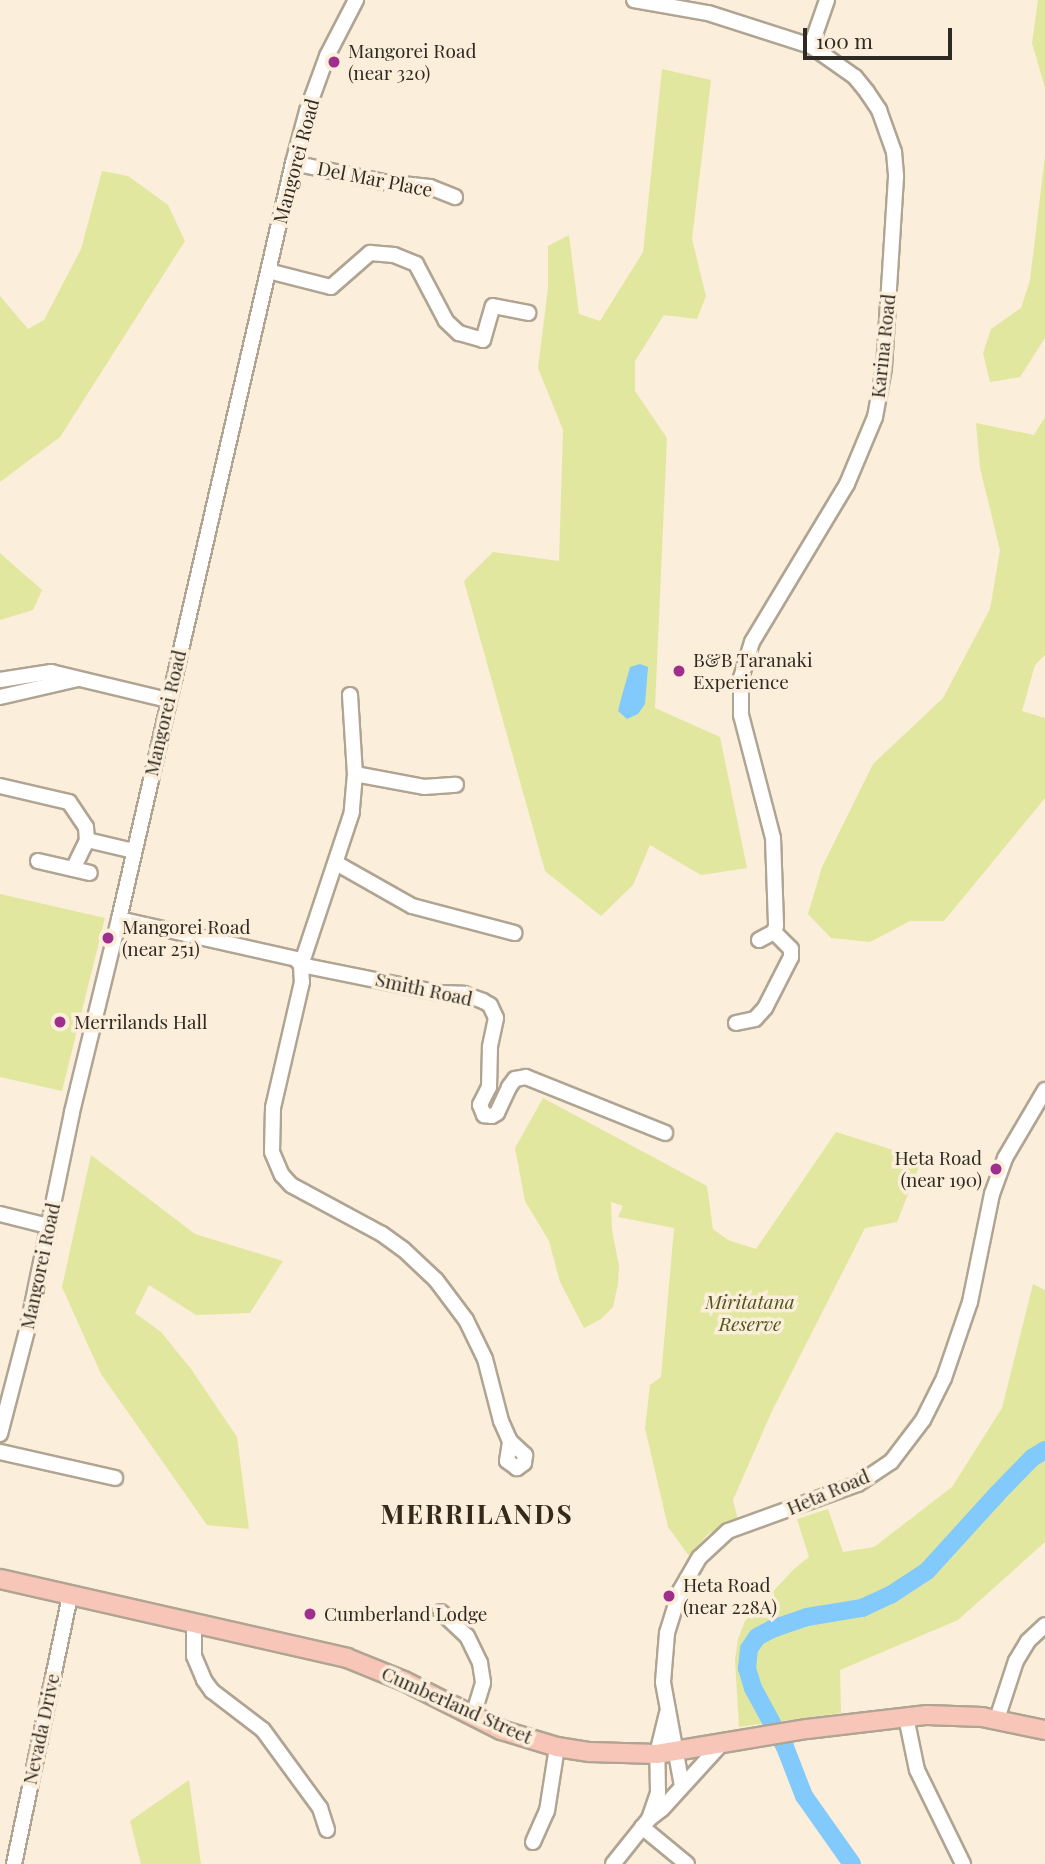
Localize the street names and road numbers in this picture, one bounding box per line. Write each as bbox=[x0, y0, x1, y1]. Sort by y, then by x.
street label: Mangorei Road bbox=[268, 96, 324, 226]
street label: Del Mar Place bbox=[315, 157, 435, 201]
street label: Karina Road bbox=[866, 293, 900, 399]
street label: Mangorei Road bbox=[139, 648, 191, 778]
street label: Smith Road bbox=[373, 968, 475, 1010]
street label: Mangorei Road bbox=[15, 1201, 65, 1331]
street label: Heta Road bbox=[783, 1464, 873, 1520]
street label: Cumberland Street bbox=[378, 1662, 536, 1748]
street label: Nevada Drive bbox=[18, 1671, 64, 1787]

